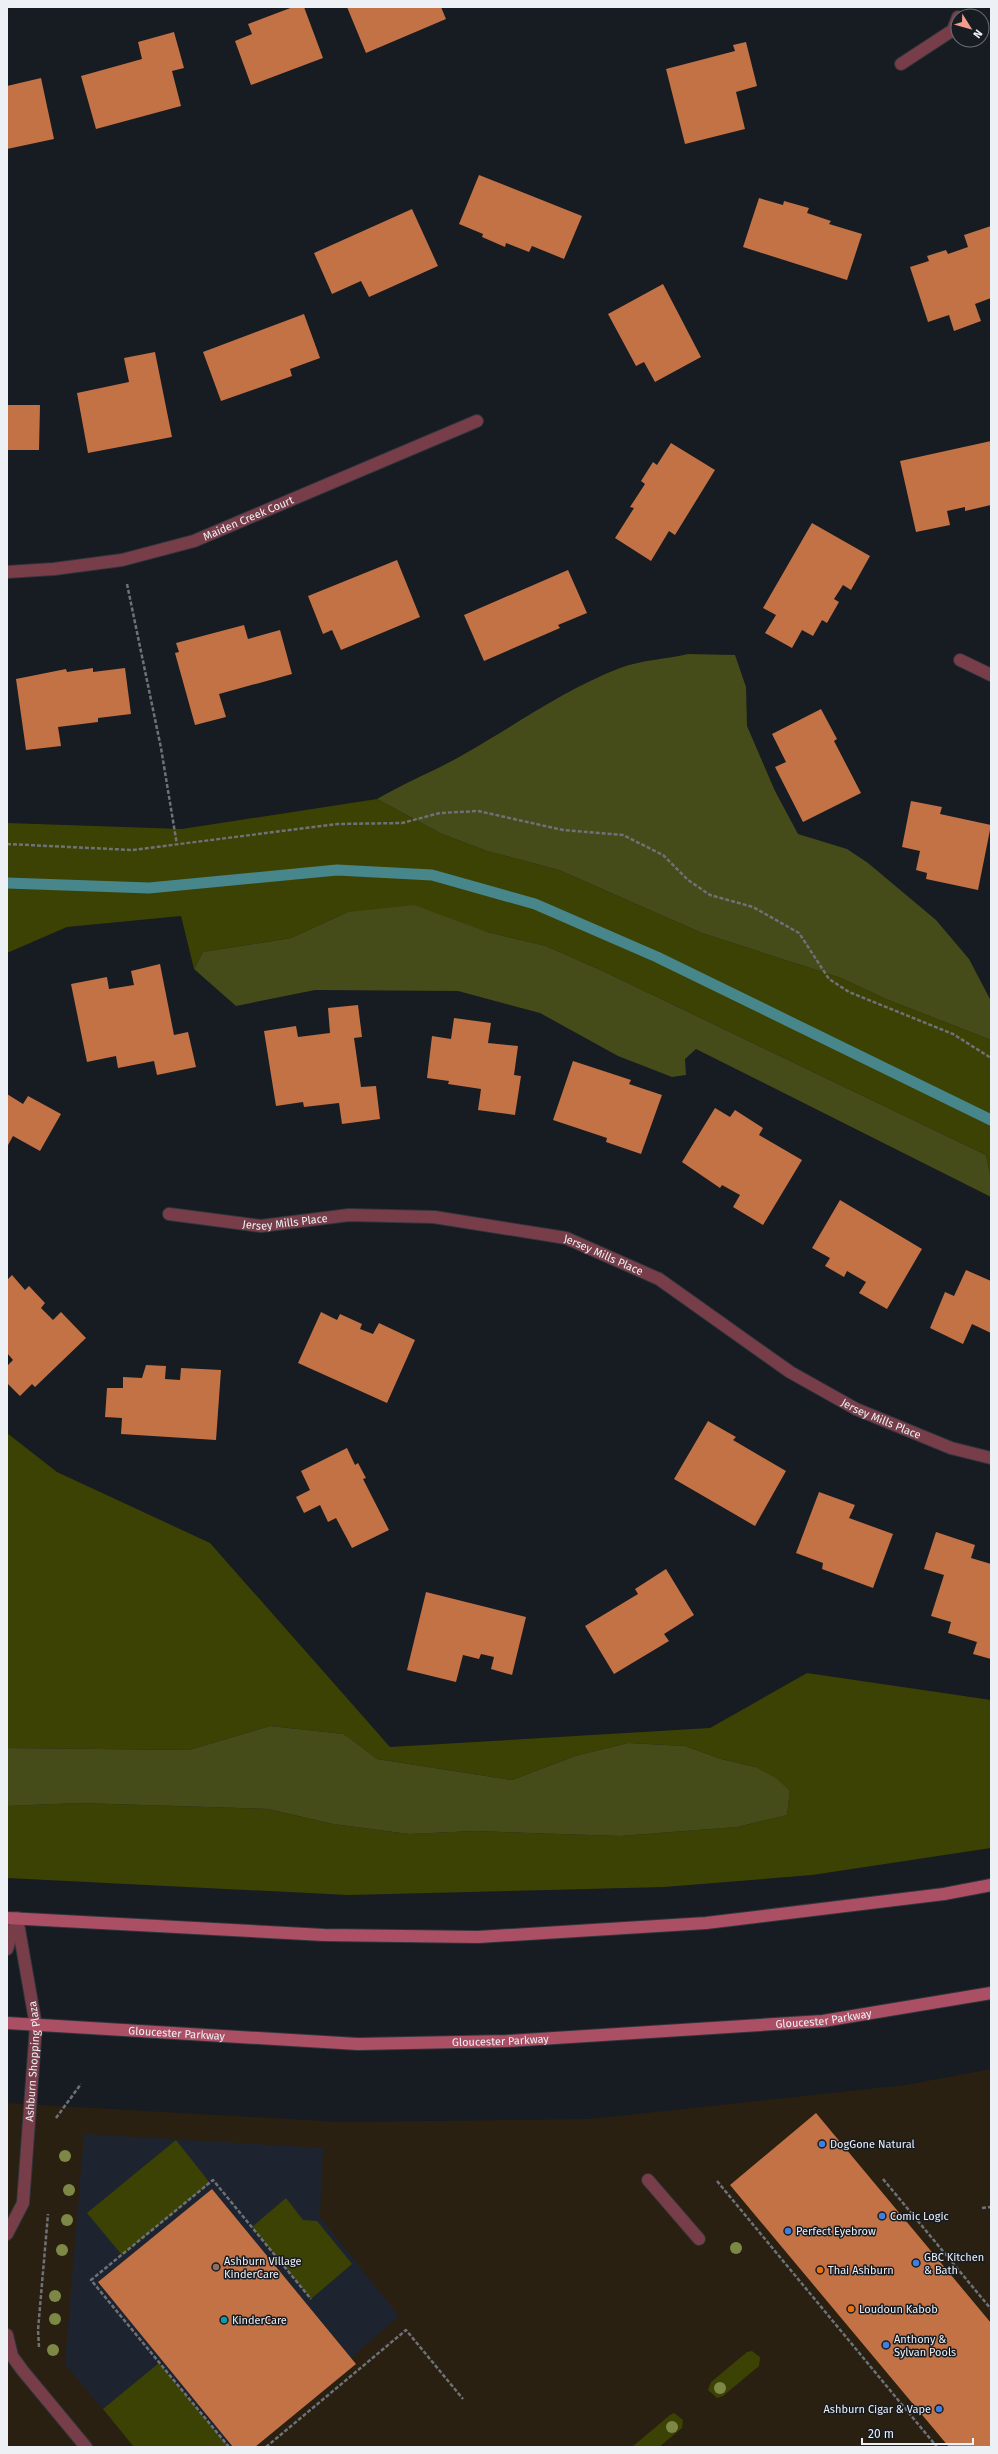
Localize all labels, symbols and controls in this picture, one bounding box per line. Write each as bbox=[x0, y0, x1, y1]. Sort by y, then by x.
north arrow bbox=[950, 8, 990, 48]
text: N bbox=[970, 27, 985, 41]
street label: Maiden Creek Court bbox=[201, 493, 295, 543]
street label: Jersey Mills Place bbox=[242, 1211, 328, 1232]
street label: Jersey Mills Place bbox=[563, 1231, 645, 1278]
street label: Jersey Mills Place bbox=[839, 1396, 923, 1441]
street label: Ashburn Shopping Plaza bbox=[23, 2000, 43, 2122]
street label: Gloucester Parkway bbox=[775, 2006, 873, 2031]
street label: Gloucester Parkway bbox=[128, 2024, 226, 2043]
street label: Gloucester Parkway bbox=[452, 2032, 550, 2049]
place label: DogGone Natural bbox=[830, 2138, 915, 2151]
marker: DogGone Natural bbox=[817, 2139, 827, 2149]
place label: Comic Logic bbox=[890, 2210, 949, 2223]
marker: Comic Logic bbox=[877, 2211, 887, 2221]
place label: Perfect Eyebrow bbox=[796, 2225, 876, 2238]
marker: Perfect Eyebrow bbox=[783, 2226, 793, 2236]
place label: GBC Kitchen & Bath bbox=[924, 2251, 984, 2277]
place label: Ashburn Village KinderCare bbox=[224, 2255, 301, 2281]
marker: GBC Kitchen & Bath bbox=[911, 2258, 921, 2268]
marker: Ashburn Village KinderCare bbox=[211, 2262, 221, 2272]
place label: Thai Ashburn bbox=[828, 2264, 894, 2277]
marker: Thai Ashburn bbox=[815, 2265, 825, 2275]
place label: Loudoun Kabob bbox=[859, 2303, 938, 2316]
marker: Loudoun Kabob bbox=[846, 2304, 856, 2314]
place label: KinderCare bbox=[232, 2314, 287, 2327]
marker: KinderCare bbox=[219, 2315, 229, 2325]
place label: Anthony & Sylvan Pools bbox=[894, 2333, 956, 2359]
marker: Anthony & Sylvan Pools bbox=[881, 2340, 891, 2350]
place label: Ashburn Cigar & Vape bbox=[824, 2403, 931, 2416]
marker: Ashburn Cigar & Vape bbox=[934, 2404, 944, 2414]
scale bar bbox=[862, 2420, 973, 2446]
text: 20 m bbox=[868, 2427, 894, 2441]

